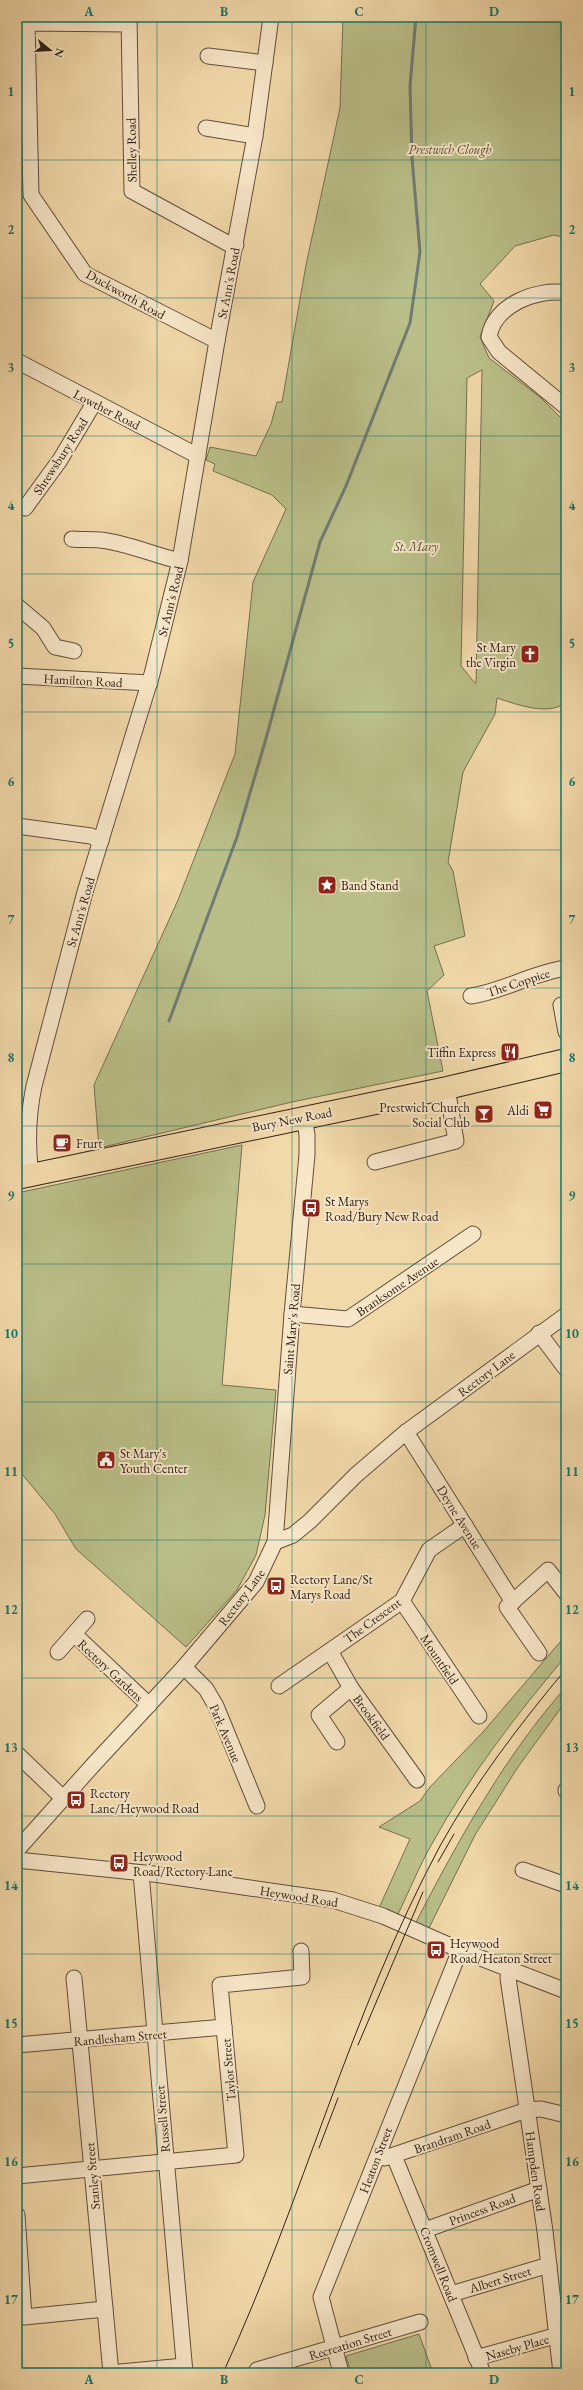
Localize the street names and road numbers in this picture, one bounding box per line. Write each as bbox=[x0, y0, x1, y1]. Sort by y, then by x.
street label: Shelley Road bbox=[122, 117, 141, 182]
street label: St Ann's Road bbox=[213, 246, 244, 320]
street label: Duckworth Road bbox=[83, 266, 169, 323]
street label: Lowther Road bbox=[71, 385, 143, 434]
street label: Shrewsbury Road bbox=[29, 414, 92, 498]
street label: St Ann's Road bbox=[154, 564, 188, 638]
street label: Hamilton Road bbox=[43, 670, 123, 691]
street label: St Ann's Road bbox=[62, 875, 99, 949]
street label: The Coppice bbox=[484, 964, 552, 1001]
street label: Bury New Road bbox=[251, 1103, 334, 1136]
street label: Branksome Avenue bbox=[353, 1253, 442, 1320]
street label: Saint Mary's Road bbox=[279, 1282, 304, 1375]
street label: Rectory Lane bbox=[454, 1346, 518, 1400]
street label: Deyne Avenue bbox=[433, 1482, 486, 1552]
street label: Rectory Lane bbox=[214, 1565, 268, 1629]
street label: The Crescent bbox=[340, 1594, 404, 1647]
street label: Mountfield bbox=[417, 1631, 463, 1688]
street label: Rectory Gardens bbox=[74, 1635, 147, 1705]
street label: Brookfield bbox=[349, 1691, 394, 1744]
street label: Park Avenue bbox=[206, 1701, 245, 1765]
street label: Heywood Road bbox=[259, 1882, 340, 1911]
street label: Randlesham Street bbox=[73, 2025, 167, 2050]
street label: Taylor Street bbox=[217, 2038, 240, 2102]
street label: Russell Street bbox=[151, 2085, 174, 2153]
street label: Brandram Road bbox=[412, 2115, 493, 2158]
street label: Heaton Street bbox=[355, 2125, 396, 2196]
street label: Hampden Road bbox=[521, 2130, 550, 2213]
street label: Stanley Street bbox=[81, 2142, 104, 2210]
street label: Princess Road bbox=[446, 2189, 518, 2229]
street label: Cromwell Road bbox=[416, 2224, 461, 2305]
street label: Albert Street bbox=[466, 2262, 533, 2297]
street label: Recreation Street bbox=[307, 2323, 394, 2364]
street label: Naseby Place bbox=[484, 2330, 551, 2365]

